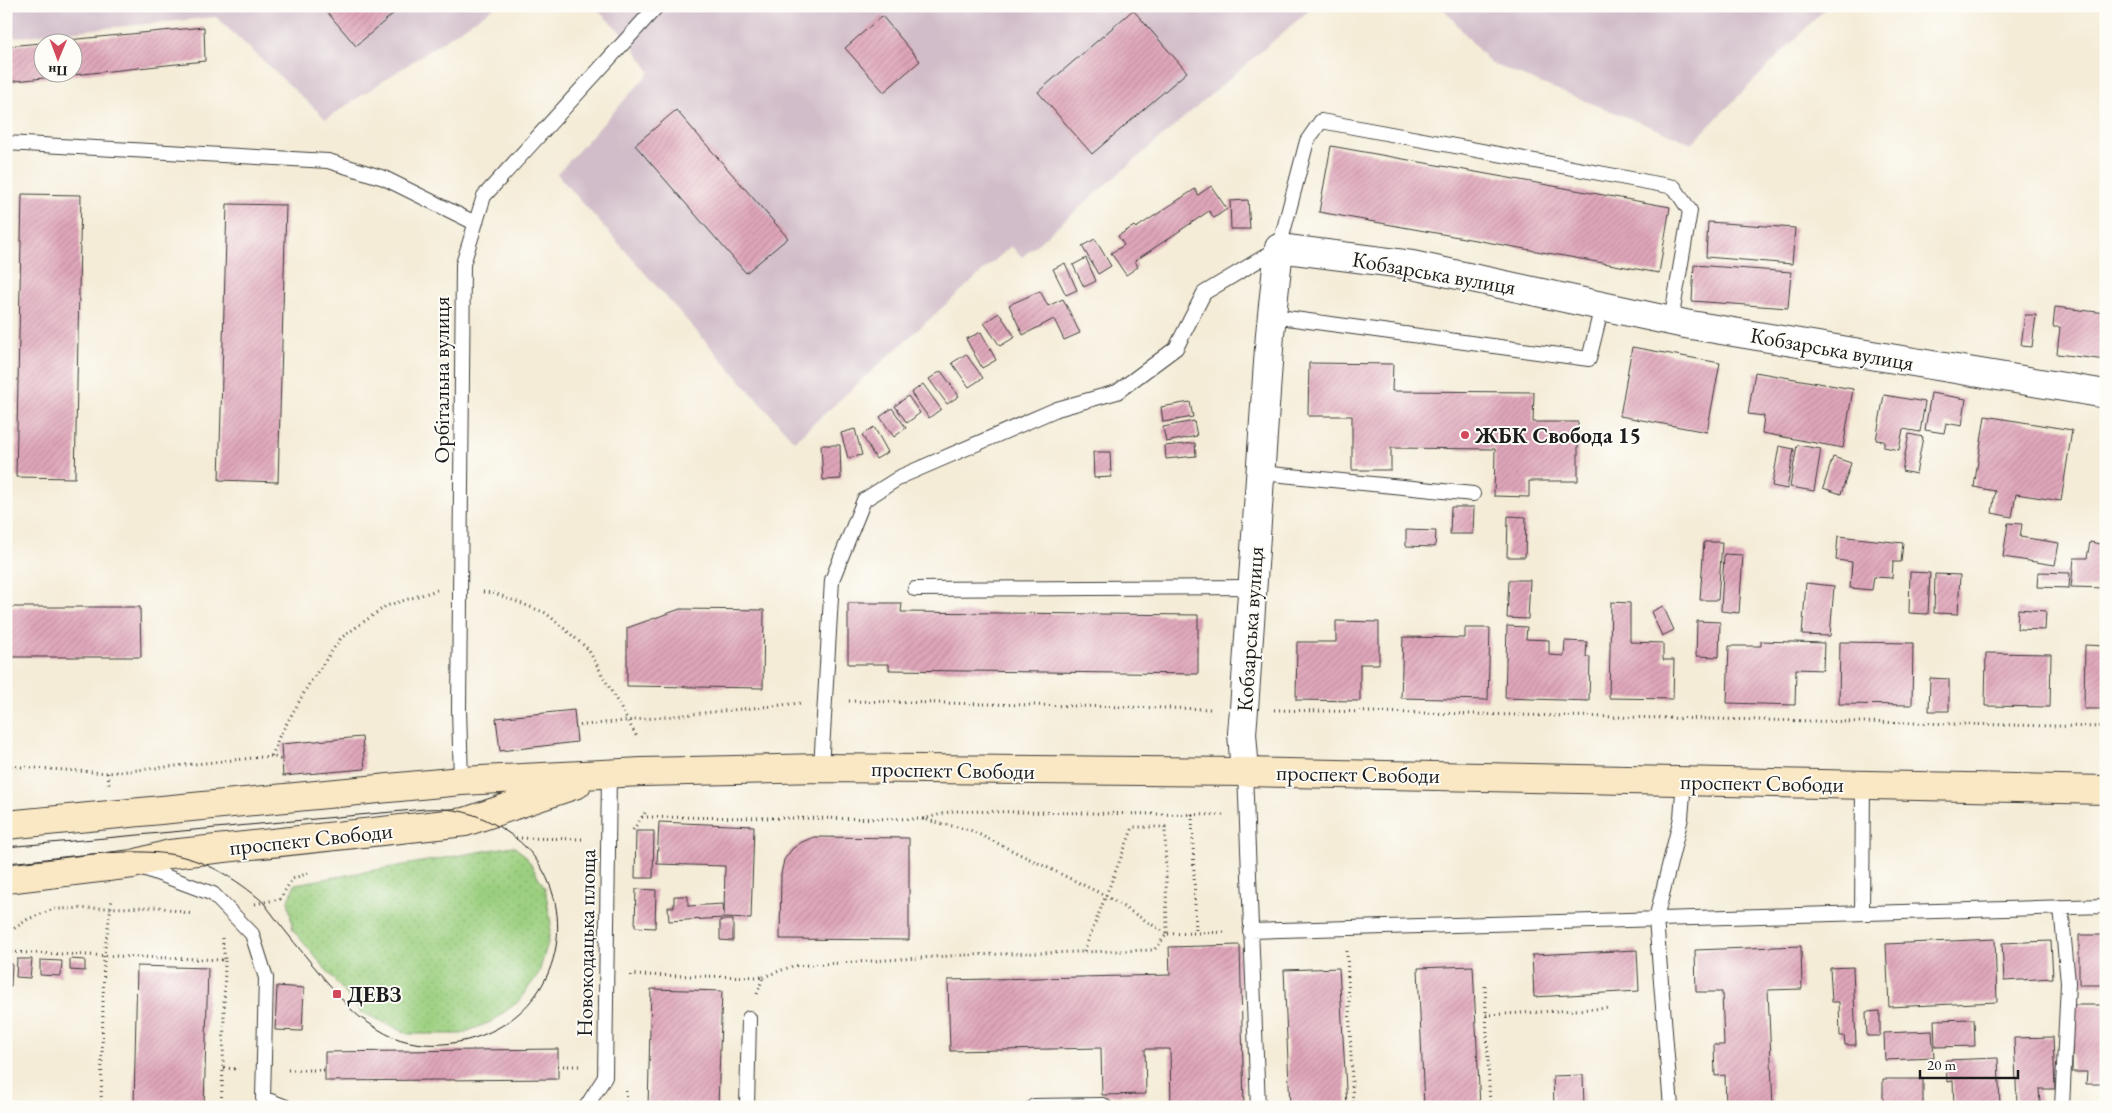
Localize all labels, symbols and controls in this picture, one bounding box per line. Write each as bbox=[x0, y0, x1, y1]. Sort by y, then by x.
north arrow bbox=[32, 32, 82, 82]
text: Пн bbox=[48, 62, 68, 80]
street label: Кобзарська вулиця bbox=[1350, 244, 1518, 302]
street label: Орбітальна вулиця bbox=[427, 296, 456, 464]
street label: Кобзарська вулиця bbox=[1748, 320, 1916, 378]
place label: ЖБК Свобода 15 bbox=[1474, 421, 1641, 450]
marker: ЖБК Свобода 15 bbox=[1459, 429, 1471, 441]
street label: Кобзарська вулиця bbox=[1230, 545, 1270, 713]
street label: проспект Свободи bbox=[871, 754, 1036, 786]
street label: проспект Свободи bbox=[1276, 758, 1441, 790]
street label: проспект Свободи bbox=[1680, 767, 1845, 799]
street label: проспект Свободи bbox=[228, 816, 394, 862]
street label: Новокодацька площа bbox=[570, 849, 602, 1037]
place label: ДЕВЗ bbox=[347, 980, 401, 1009]
marker: ДЕВЗ bbox=[331, 988, 343, 1000]
scale bar bbox=[1920, 1048, 2017, 1080]
text: 20 m bbox=[1927, 1055, 1956, 1074]

